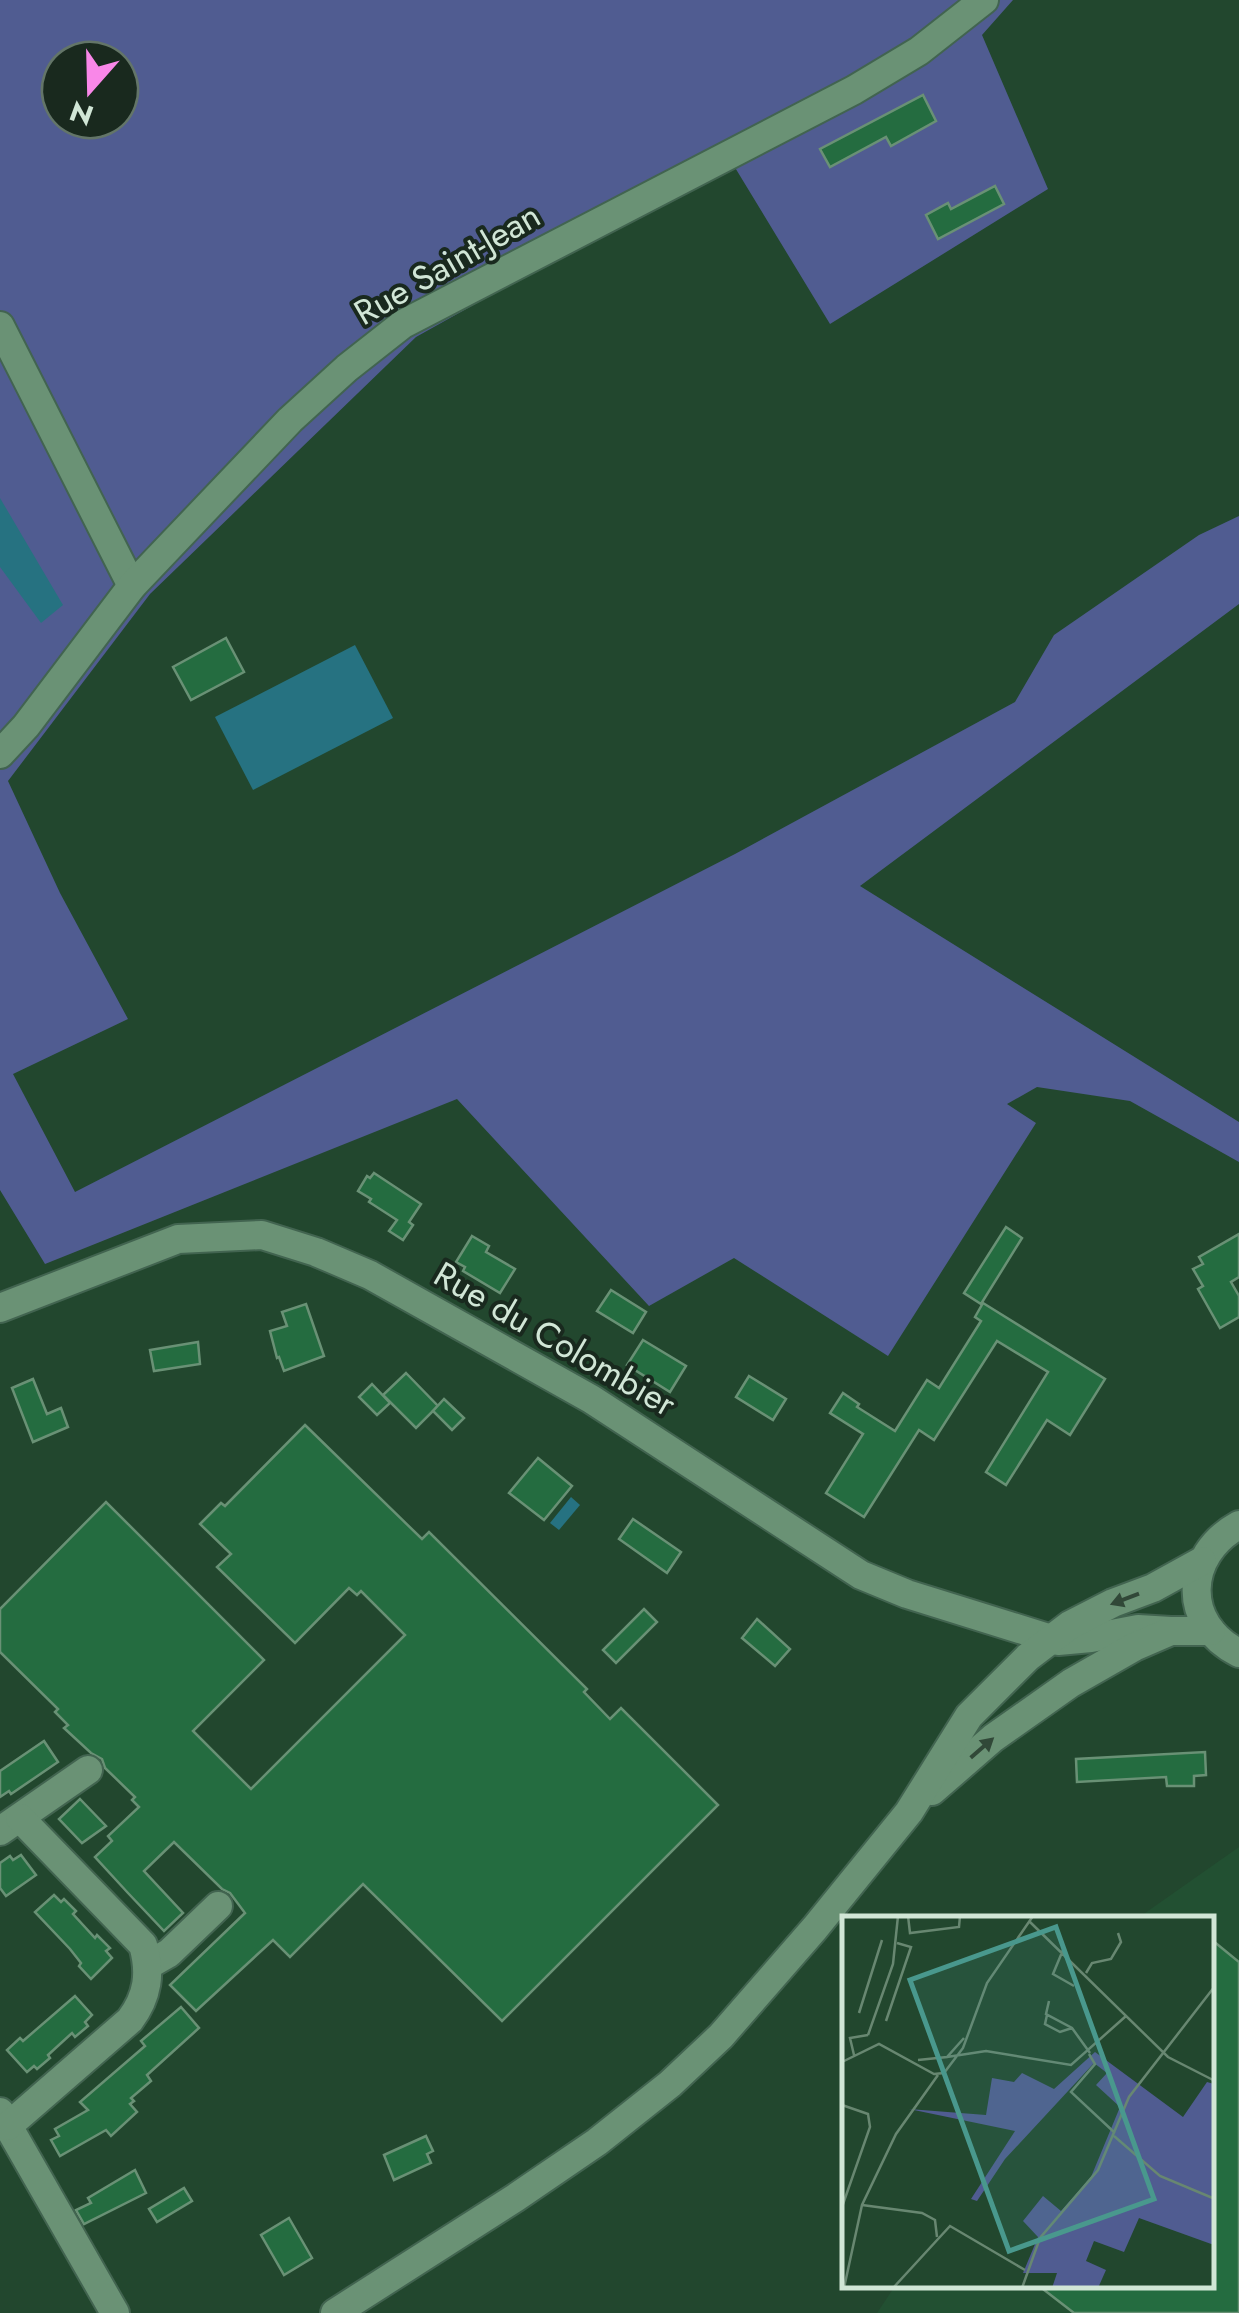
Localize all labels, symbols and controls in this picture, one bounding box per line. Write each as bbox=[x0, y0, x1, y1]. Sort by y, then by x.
north arrow bbox=[40, 40, 140, 140]
text: N bbox=[64, 90, 99, 136]
street label: Rue Saint-Jean bbox=[345, 191, 549, 337]
street label: Rue du Colombier bbox=[425, 1249, 685, 1429]
one-way arrow bbox=[1110, 1592, 1140, 1607]
one-way arrow bbox=[969, 1737, 994, 1759]
inset map bbox=[842, 1916, 1214, 2288]

